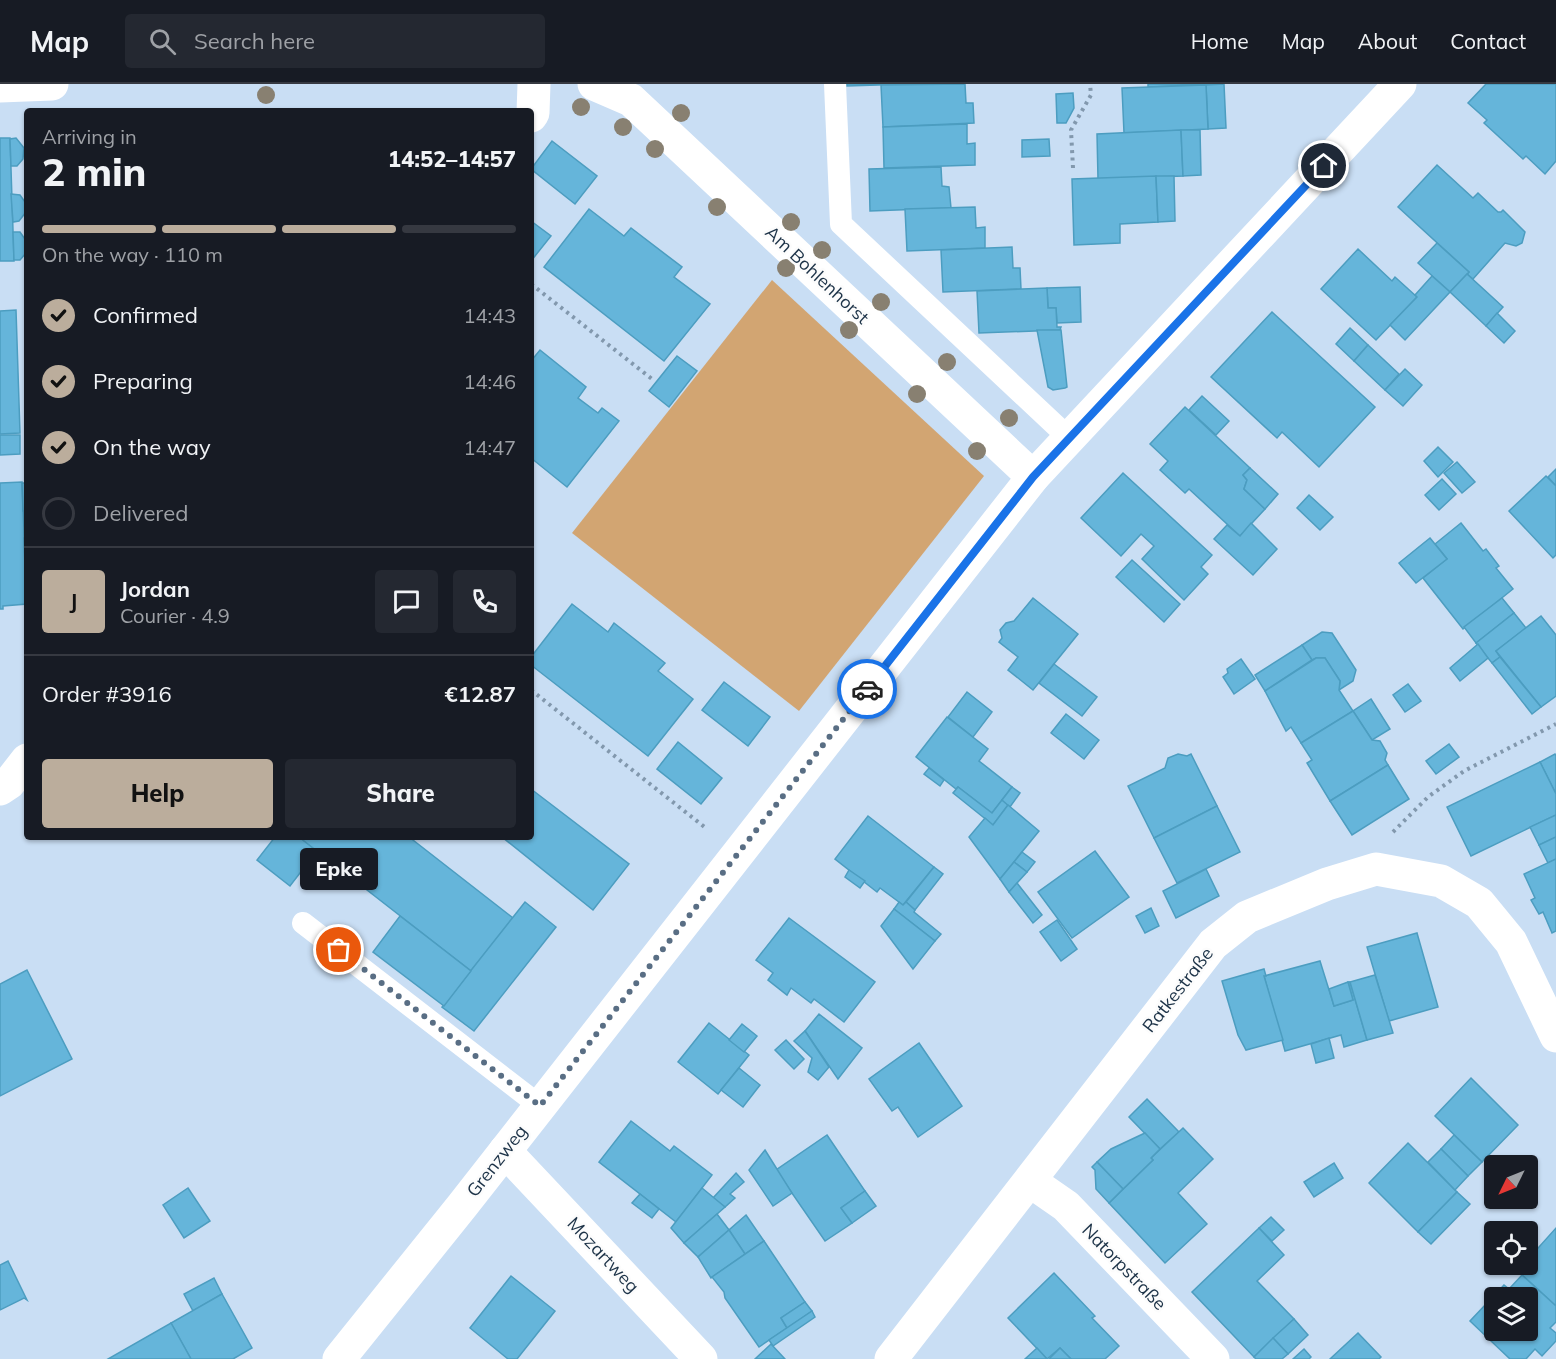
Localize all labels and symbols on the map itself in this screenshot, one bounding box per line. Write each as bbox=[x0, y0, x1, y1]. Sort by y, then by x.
pin bbox=[1298, 140, 1349, 191]
street label: Am Bohlenhorst bbox=[761, 221, 874, 329]
courier bbox=[837, 659, 897, 719]
callout: Epke bbox=[300, 848, 378, 890]
pin bbox=[313, 924, 364, 975]
street label: Ratkestraße bbox=[1137, 942, 1218, 1037]
street label: Grenzweg bbox=[461, 1120, 532, 1201]
north arrow bbox=[1484, 1155, 1538, 1209]
street label: Mozartweg bbox=[562, 1212, 644, 1297]
street label: Natorpstraße bbox=[1077, 1219, 1171, 1315]

